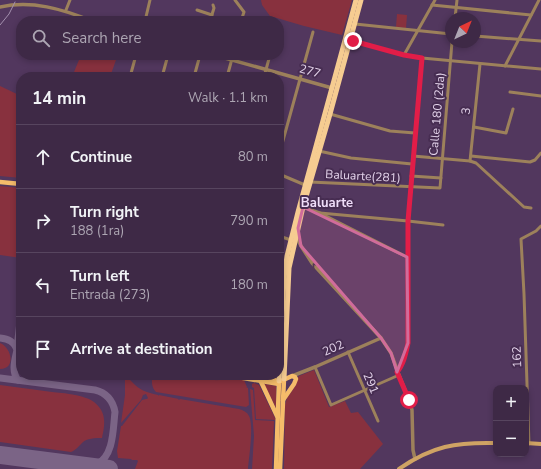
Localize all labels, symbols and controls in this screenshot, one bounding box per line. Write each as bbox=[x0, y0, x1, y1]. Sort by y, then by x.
north arrow bbox=[445, 12, 481, 48]
search box bbox=[16, 16, 284, 60]
icon: search bbox=[30, 27, 52, 49]
text: Search here bbox=[62, 28, 142, 48]
route end bbox=[344, 32, 362, 50]
street label: 277 bbox=[297, 60, 323, 82]
street label: Calle 180 (2da) bbox=[425, 72, 449, 156]
text: 14 min bbox=[32, 87, 86, 110]
text: Walk · 1.1 km bbox=[188, 89, 268, 107]
street label: 3 bbox=[458, 107, 474, 115]
icon: ahead bbox=[32, 146, 54, 168]
text: Continue bbox=[70, 147, 132, 167]
text: 80 m bbox=[238, 148, 268, 166]
street label: Baluarte(281) bbox=[325, 166, 401, 186]
district label: Baluarte bbox=[301, 194, 353, 212]
text: Turn right bbox=[70, 202, 139, 222]
icon: right bbox=[32, 210, 54, 232]
text: 790 m bbox=[230, 212, 268, 230]
text: 188 (1ra) bbox=[70, 222, 124, 240]
one-way arrow bbox=[313, 263, 320, 271]
text: Turn left bbox=[70, 266, 129, 286]
icon: left bbox=[32, 274, 54, 296]
text: 180 m bbox=[230, 276, 268, 294]
text: Entrada (273) bbox=[70, 286, 150, 304]
street label: 202 bbox=[320, 336, 346, 360]
icon: arrive bbox=[32, 338, 54, 360]
text: Arrive at destination bbox=[70, 339, 213, 359]
street label: 162 bbox=[509, 346, 525, 368]
street label: 291 bbox=[359, 370, 383, 396]
map controls bbox=[493, 385, 529, 457]
button: + bbox=[493, 385, 529, 421]
route start bbox=[400, 391, 418, 409]
button: − bbox=[493, 421, 529, 457]

